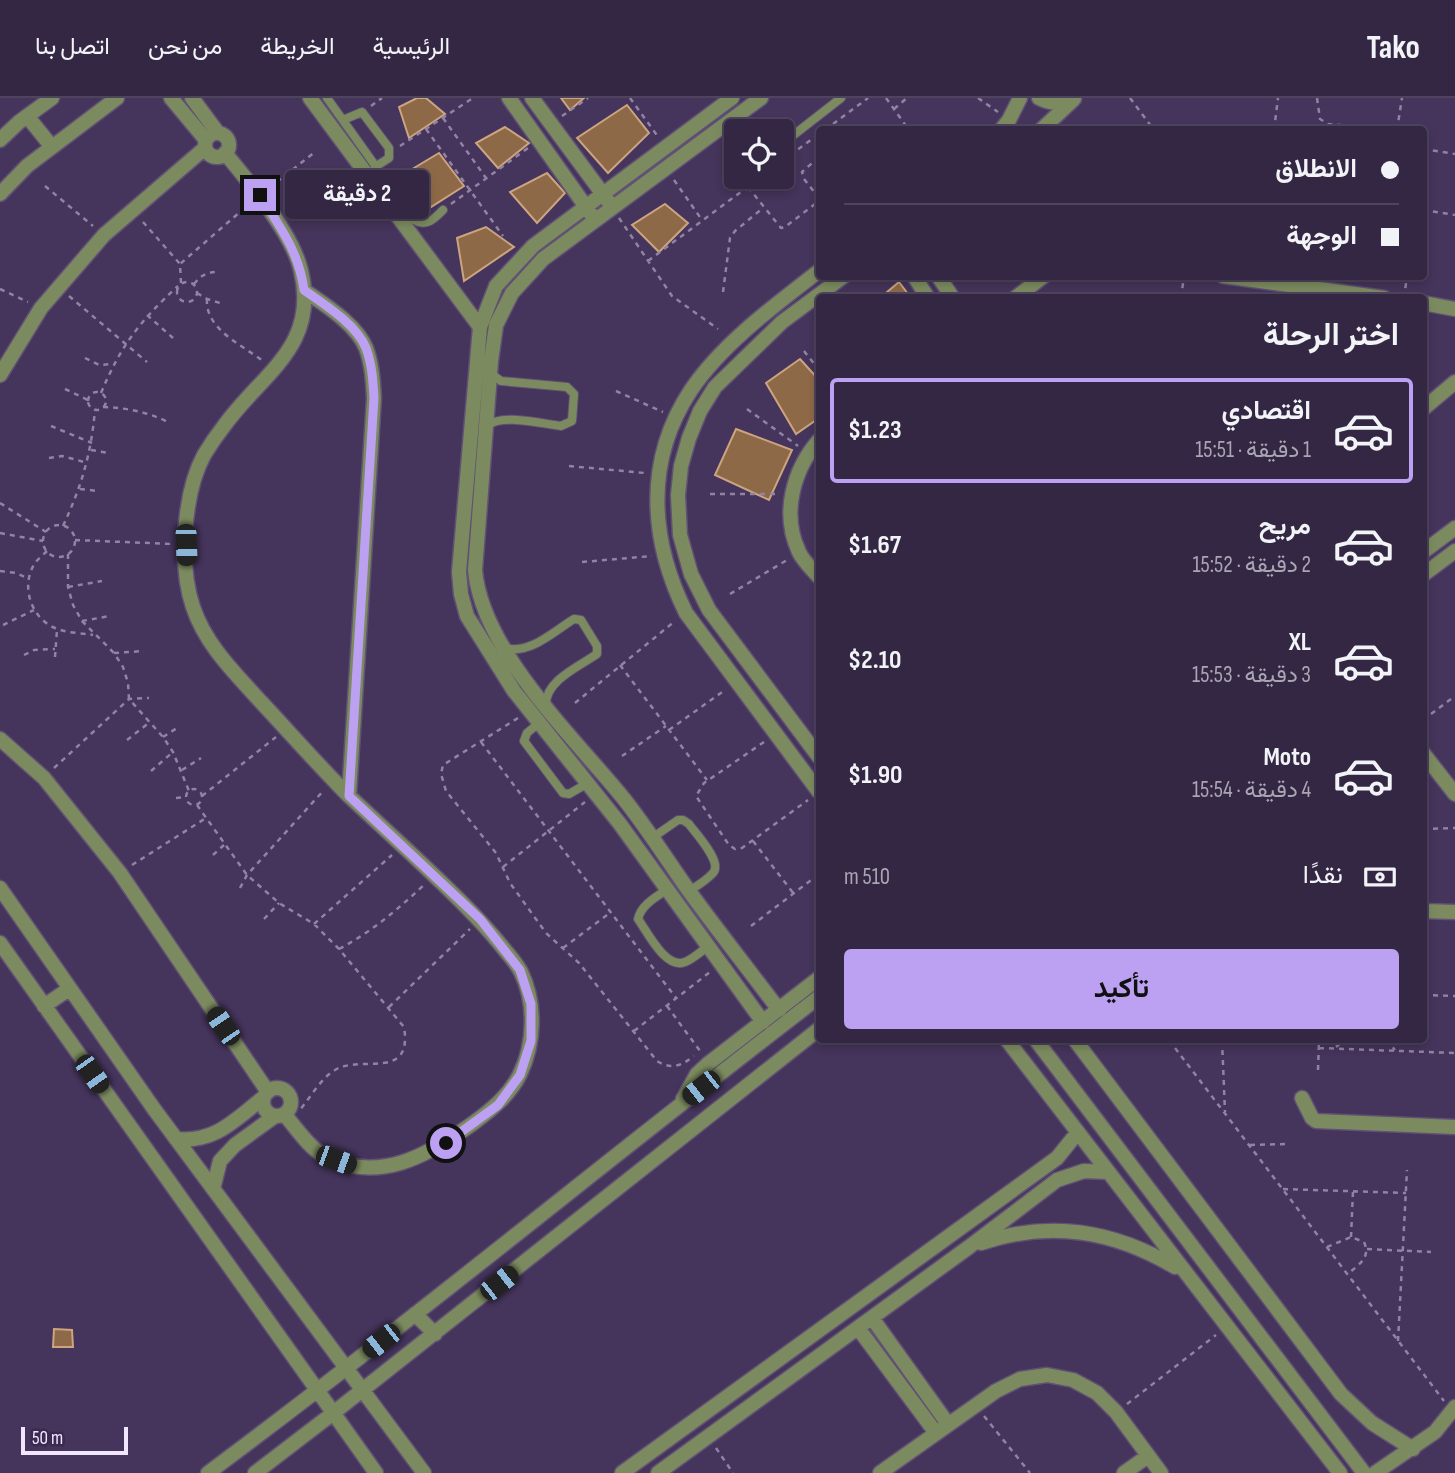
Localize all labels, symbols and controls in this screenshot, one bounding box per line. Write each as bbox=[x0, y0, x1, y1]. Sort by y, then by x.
text: Tako bbox=[1366, 28, 1420, 68]
text: اتصل بنا bbox=[35, 32, 110, 61]
text: من نحن bbox=[148, 32, 222, 61]
text: الخريطة bbox=[260, 32, 335, 61]
text: الرئيسية bbox=[373, 32, 450, 61]
map controls bbox=[724, 119, 794, 189]
button: locate bbox=[724, 119, 794, 189]
text: الانطلاق bbox=[1275, 154, 1357, 185]
callout: 2 دقيقة bbox=[284, 170, 428, 220]
route end bbox=[244, 179, 276, 211]
text: 2 دقيقة bbox=[323, 180, 391, 208]
text: الوجهة bbox=[1286, 221, 1357, 252]
text: اختر الرحلة bbox=[1263, 316, 1399, 355]
text: اقتصادي bbox=[1222, 396, 1311, 427]
icon: car bbox=[1332, 399, 1395, 462]
text: $1.23 bbox=[848, 415, 902, 446]
text: 1 دقيقة · 15:51 bbox=[1195, 436, 1311, 464]
text: مريح bbox=[1259, 511, 1311, 542]
icon: car bbox=[1332, 514, 1395, 577]
car bbox=[175, 524, 198, 566]
text: $1.67 bbox=[848, 530, 901, 561]
text: 2 دقيقة · 15:52 bbox=[1192, 551, 1311, 579]
text: XL bbox=[1289, 627, 1311, 658]
icon: car bbox=[1332, 629, 1395, 692]
text: $2.10 bbox=[848, 645, 901, 676]
text: 3 دقيقة · 15:53 bbox=[1192, 661, 1311, 689]
text: Moto bbox=[1263, 742, 1311, 773]
icon: car bbox=[1332, 744, 1395, 807]
text: $1.90 bbox=[848, 760, 902, 791]
text: 4 دقيقة · 15:54 bbox=[1192, 776, 1311, 804]
icon: cash bbox=[1361, 858, 1399, 896]
text: نقدًا bbox=[1303, 860, 1343, 891]
text: 510 m bbox=[844, 863, 890, 891]
button: تأكيد bbox=[844, 949, 1399, 1029]
car bbox=[203, 1003, 244, 1049]
car bbox=[72, 1051, 113, 1097]
car bbox=[678, 1067, 725, 1109]
route start bbox=[430, 1127, 462, 1159]
car bbox=[313, 1143, 360, 1177]
car bbox=[476, 1262, 523, 1304]
car bbox=[358, 1320, 405, 1362]
scale bar bbox=[21, 1424, 128, 1456]
text: 50 m bbox=[32, 1427, 63, 1450]

